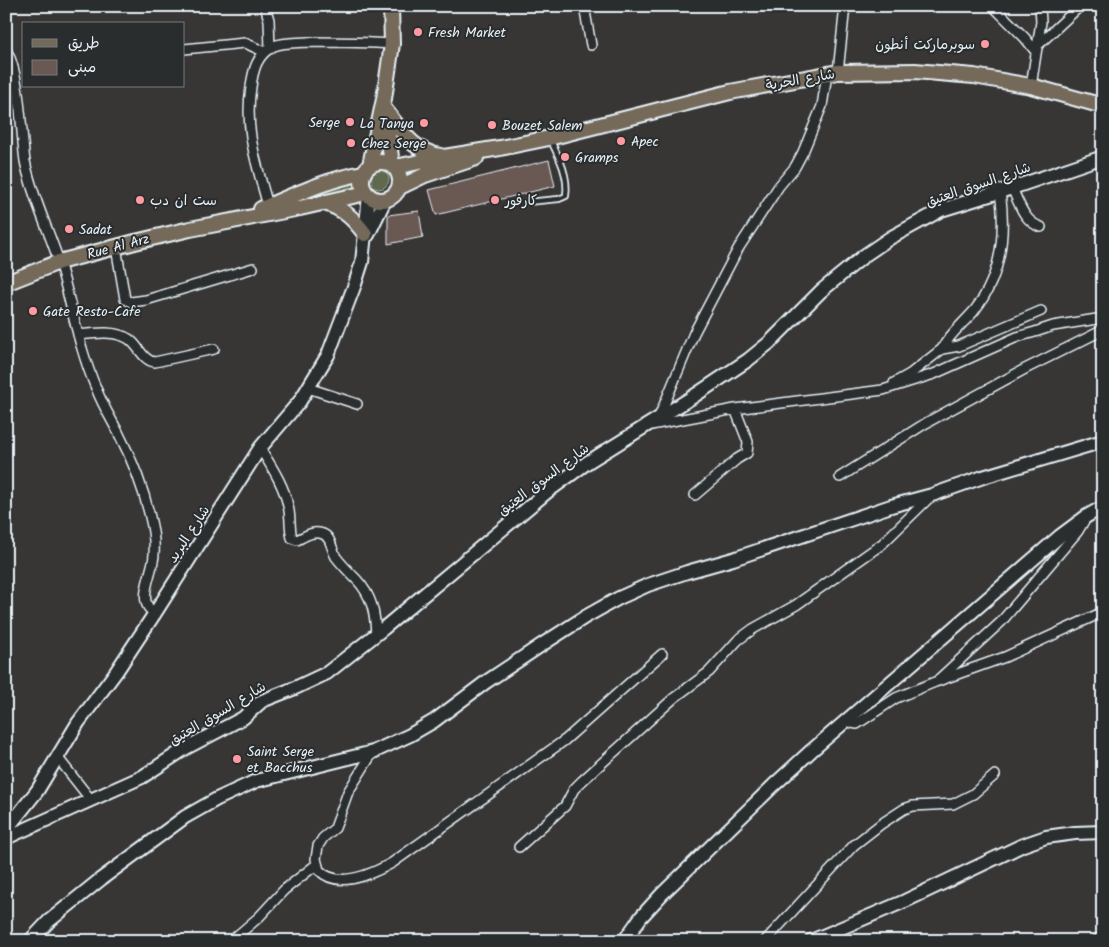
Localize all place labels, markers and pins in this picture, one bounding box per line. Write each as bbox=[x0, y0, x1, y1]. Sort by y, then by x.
place label: Fresh Market bbox=[428, 22, 506, 44]
marker: Fresh Market bbox=[412, 26, 424, 38]
place label: سوبرماركت أنطون bbox=[875, 34, 975, 56]
marker: سوبرماركت أنطون bbox=[979, 38, 991, 50]
place label: Serge bbox=[309, 112, 341, 134]
place label: La Tanya bbox=[360, 113, 414, 135]
place label: Bouzet Salem bbox=[502, 115, 582, 137]
marker: Serge bbox=[344, 116, 356, 128]
marker: La Tanya bbox=[418, 117, 430, 129]
marker: Bouzet Salem bbox=[486, 119, 498, 131]
place label: Apec bbox=[631, 131, 659, 153]
place label: Chez Serge bbox=[361, 133, 427, 155]
marker: Apec bbox=[615, 135, 627, 147]
marker: Chez Serge bbox=[345, 137, 357, 149]
place label: Gramps bbox=[575, 147, 619, 169]
marker: Gramps bbox=[559, 151, 571, 163]
place label: ست ان دب bbox=[150, 190, 217, 212]
place label: كارفور bbox=[504, 190, 537, 212]
marker: ست ان دب bbox=[134, 194, 146, 206]
marker: كارفور bbox=[489, 194, 501, 206]
place label: Sadat bbox=[79, 219, 113, 241]
marker: Sadat bbox=[63, 223, 75, 235]
place label: Gate Resto-Cafe bbox=[43, 301, 141, 323]
marker: Gate Resto-Cafe bbox=[27, 305, 39, 317]
place label: Saint Serge et Bacchus bbox=[247, 741, 315, 779]
marker: Saint Serge et Bacchus bbox=[231, 753, 243, 765]

